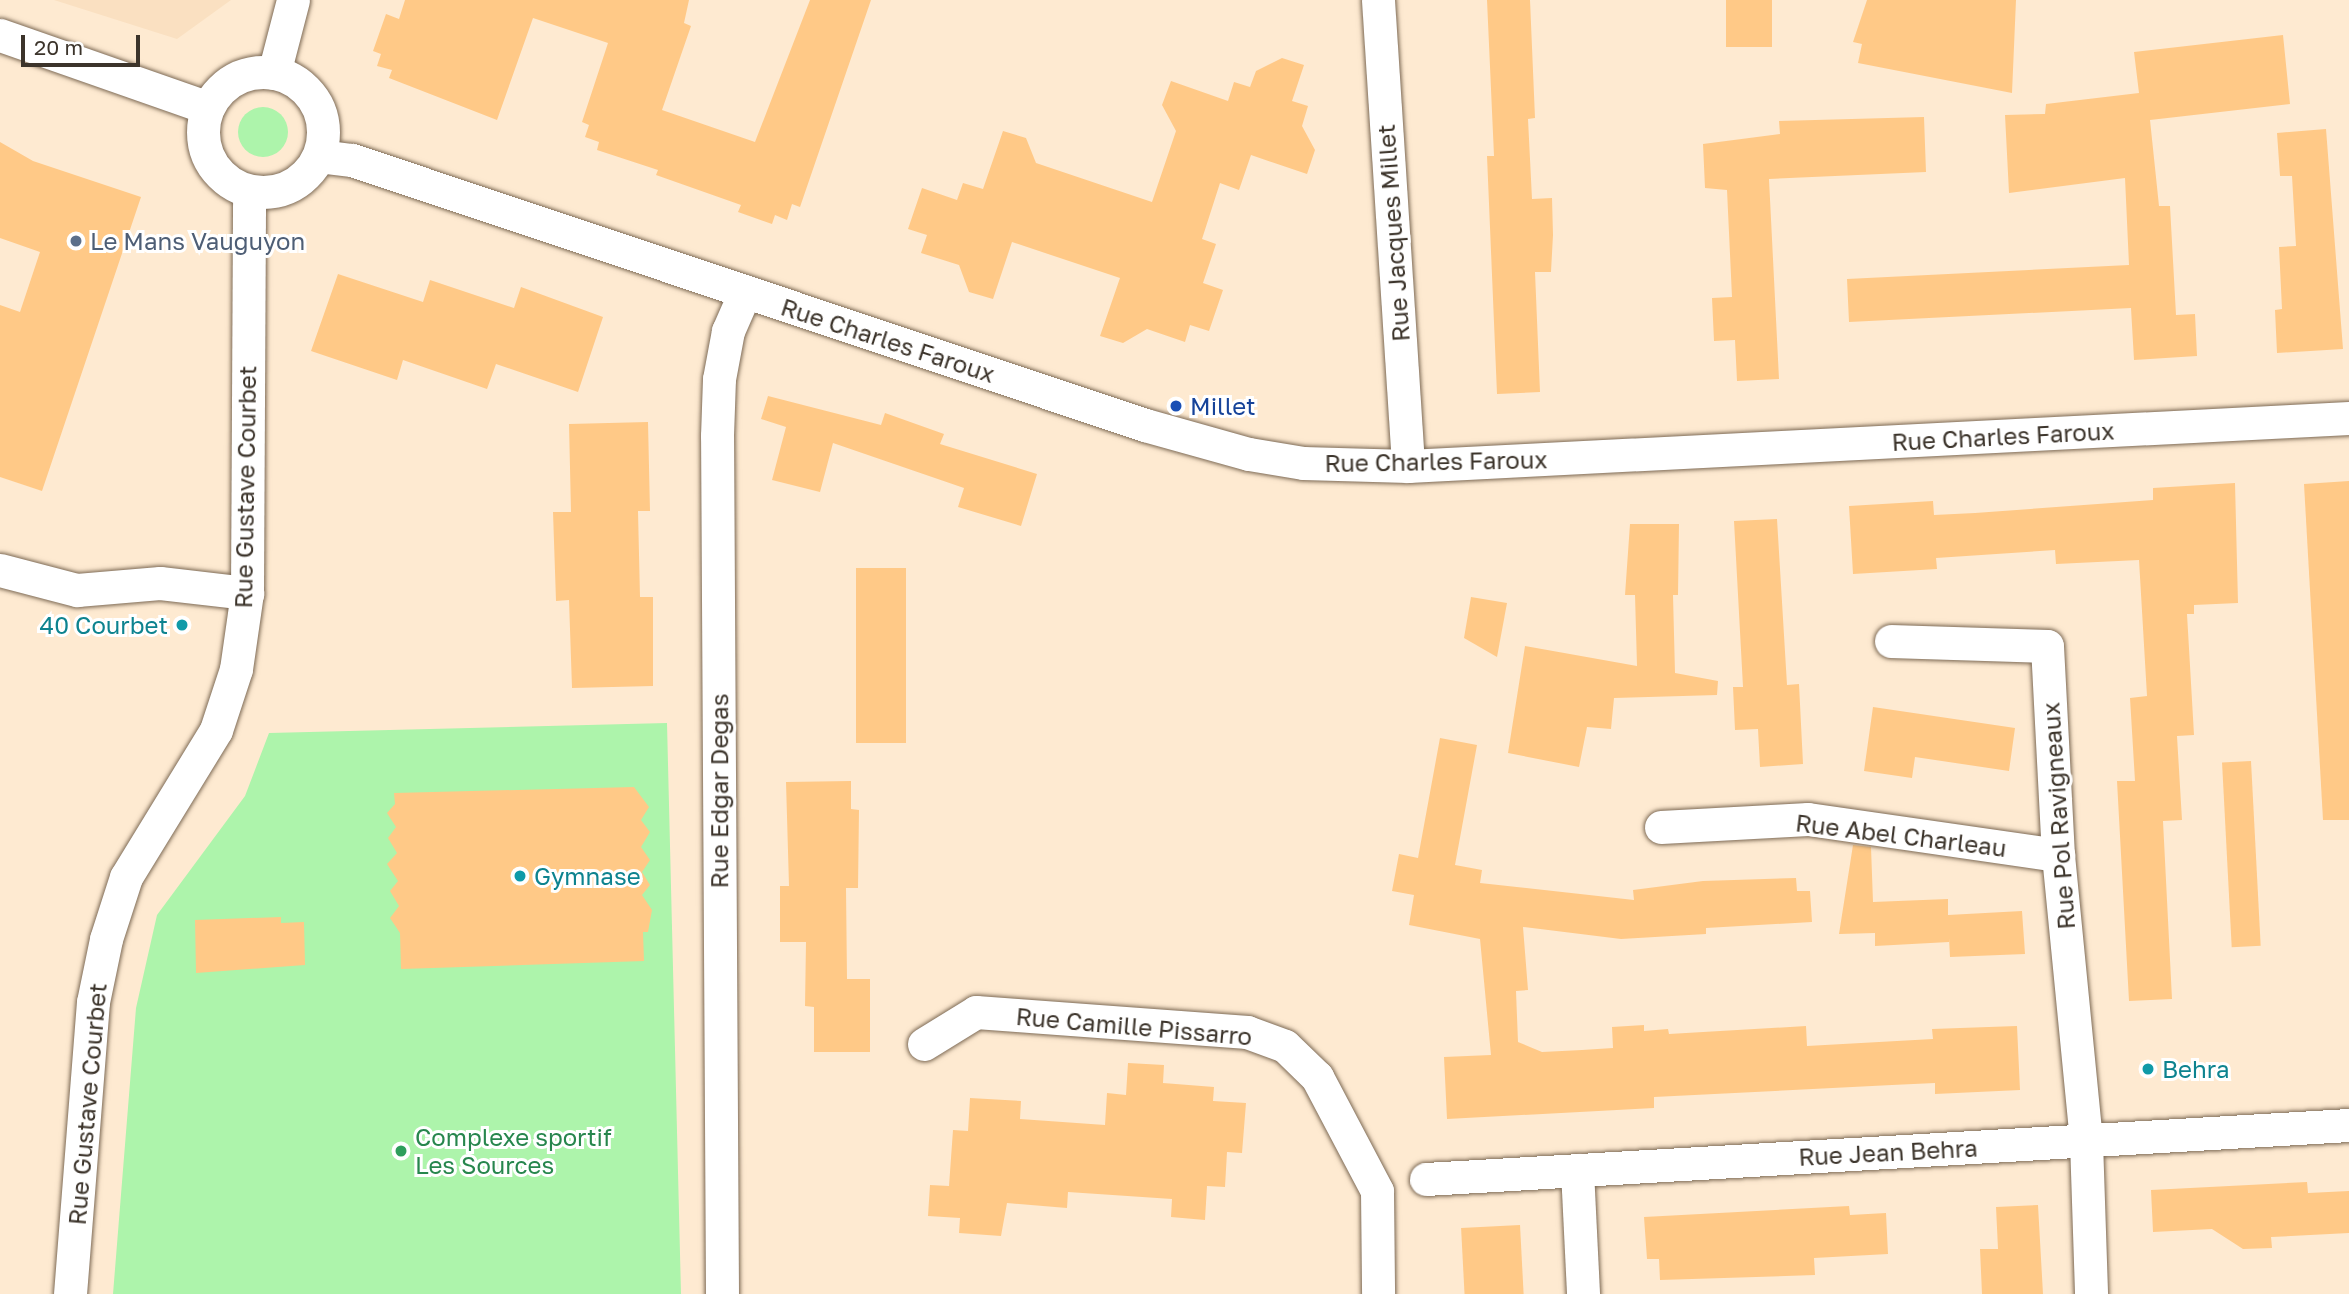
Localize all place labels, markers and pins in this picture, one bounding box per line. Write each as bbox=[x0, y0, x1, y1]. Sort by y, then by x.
place label: Le Mans Vauguyon bbox=[90, 227, 305, 255]
marker: Le Mans Vauguyon bbox=[68, 233, 84, 249]
place label: Millet bbox=[1190, 392, 1256, 420]
marker: Millet bbox=[1168, 398, 1184, 414]
place label: 40 Courbet bbox=[40, 611, 168, 639]
marker: 40 Courbet bbox=[174, 617, 190, 633]
place label: Gymnase bbox=[534, 862, 641, 890]
marker: Gymnase bbox=[512, 868, 528, 884]
place label: Behra bbox=[2162, 1055, 2229, 1083]
marker: Behra bbox=[2140, 1061, 2156, 1077]
place label: Complexe sportif Les Sources bbox=[415, 1123, 612, 1179]
marker: Complexe sportif Les Sources bbox=[393, 1143, 409, 1159]

